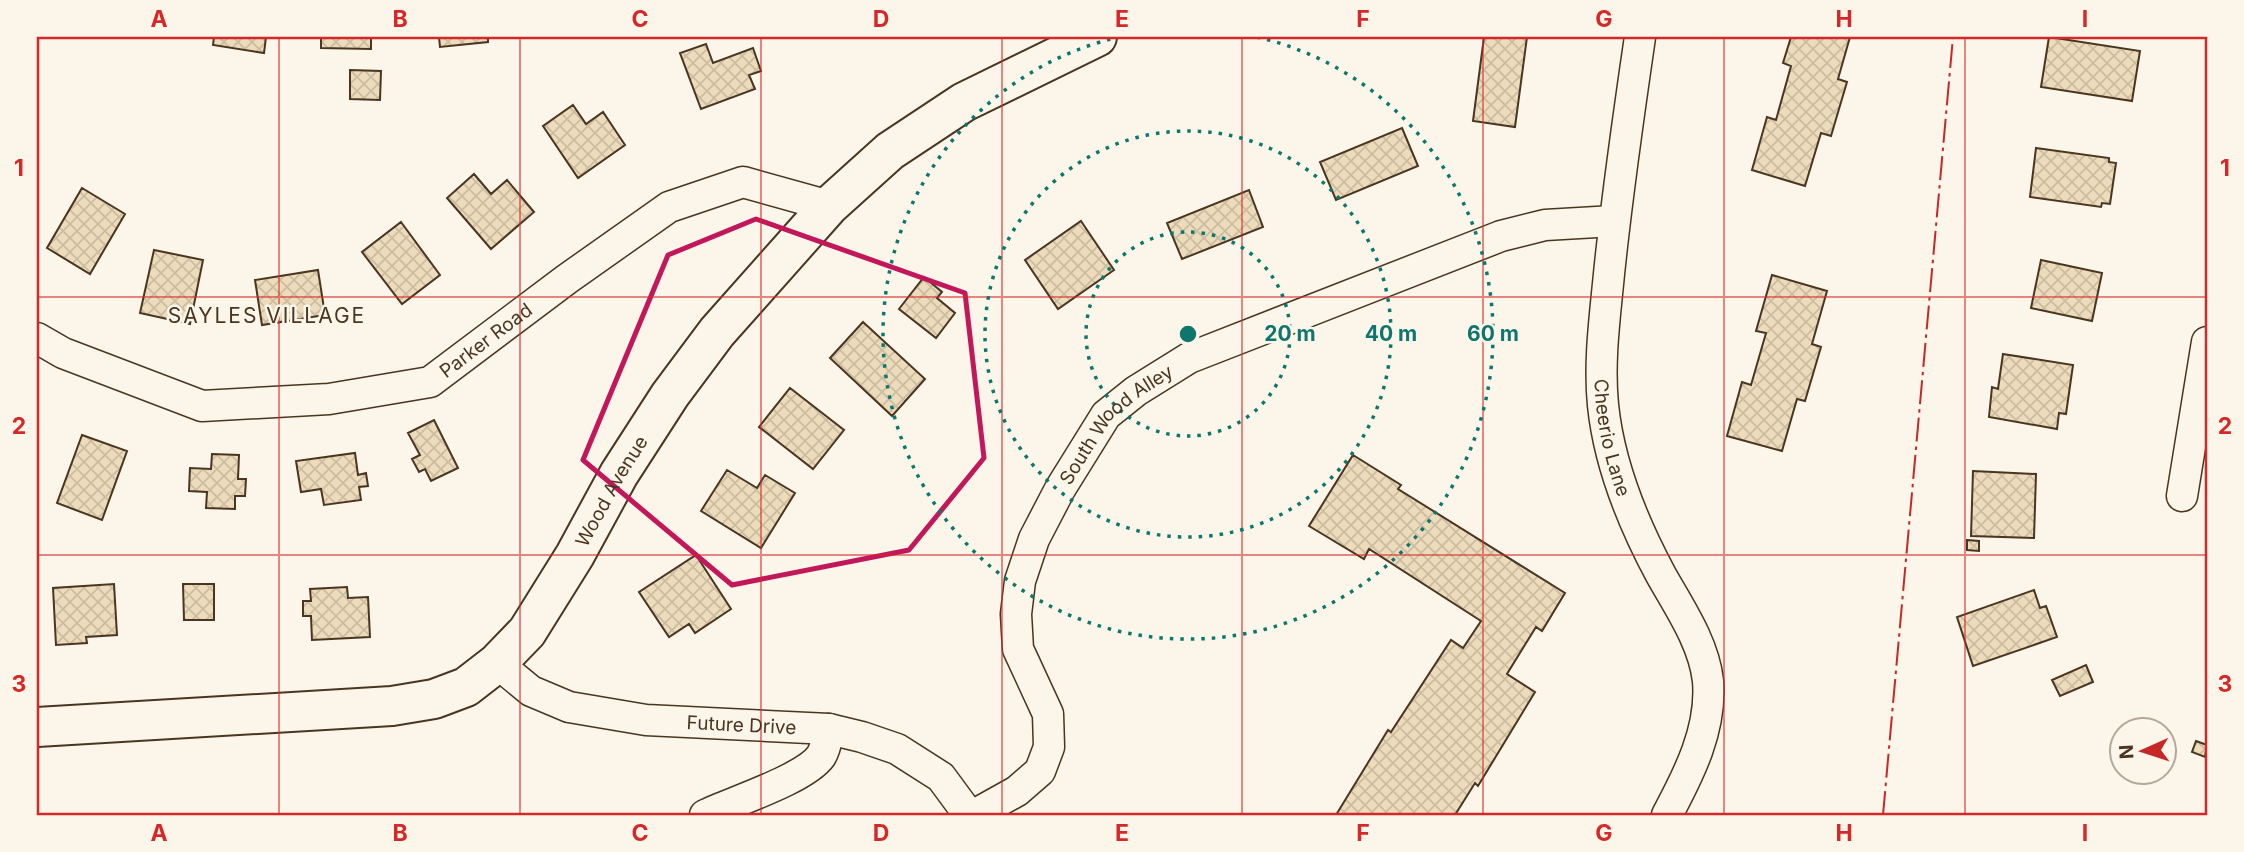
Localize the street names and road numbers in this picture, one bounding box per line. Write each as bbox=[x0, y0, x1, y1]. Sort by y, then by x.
street label: Parker Road bbox=[435, 298, 537, 383]
street label: South Wood Alley bbox=[1055, 360, 1177, 489]
street label: Cheerio Lane bbox=[1589, 378, 1635, 500]
street label: Wood Avenue bbox=[571, 431, 653, 551]
street label: Future Drive bbox=[686, 711, 797, 739]

